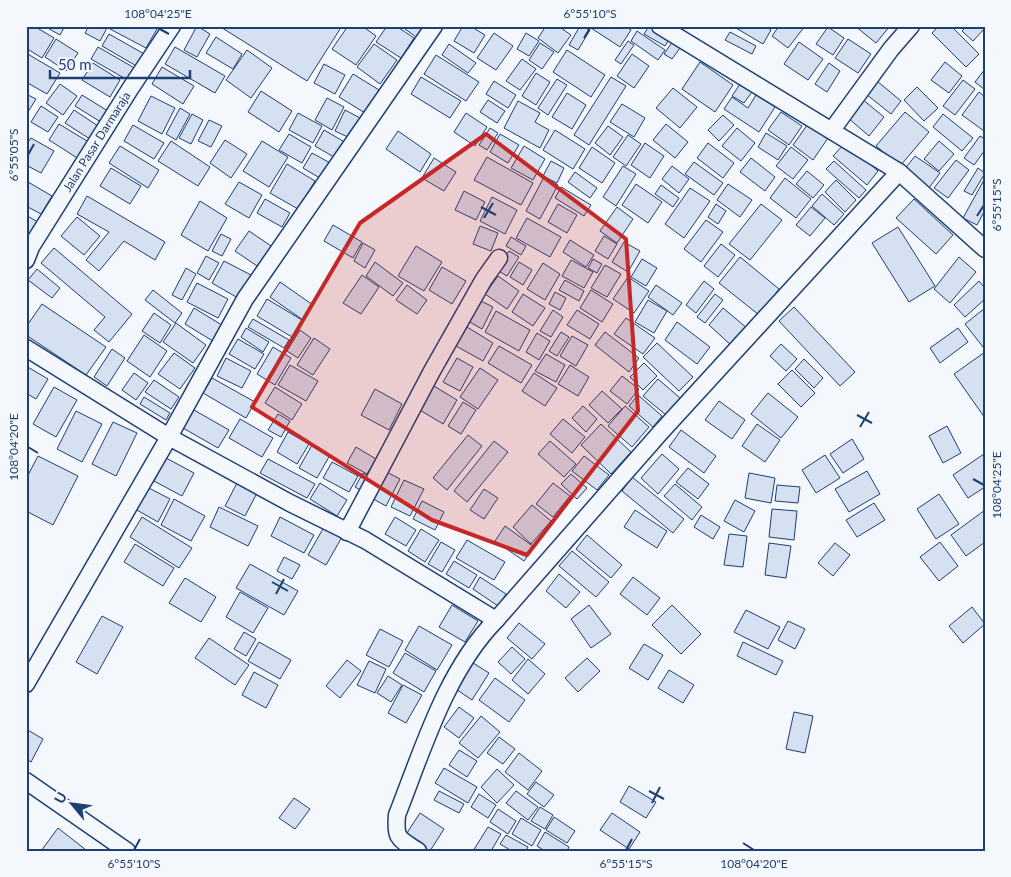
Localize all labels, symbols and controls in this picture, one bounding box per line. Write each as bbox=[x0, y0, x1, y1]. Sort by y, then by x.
text: 108°04'25"E bbox=[124, 6, 192, 21]
text: 6°55'10"S bbox=[563, 6, 617, 21]
scale bar bbox=[50, 48, 190, 80]
text: 50 m bbox=[58, 55, 92, 73]
street label: Jalan Pasar Darmaraja bbox=[60, 89, 133, 194]
text: 6°55'05"S bbox=[6, 128, 21, 182]
text: 6°55'15"S bbox=[989, 178, 1004, 232]
text: 108°04'20"E bbox=[6, 413, 21, 481]
text: 108°04'25"E bbox=[989, 451, 1004, 519]
north arrow bbox=[48, 780, 98, 830]
text: U bbox=[50, 789, 70, 806]
text: 6°55'10"S bbox=[107, 856, 161, 871]
text: 6°55'15"S bbox=[599, 856, 653, 871]
text: 108°04'20"E bbox=[720, 856, 788, 871]

